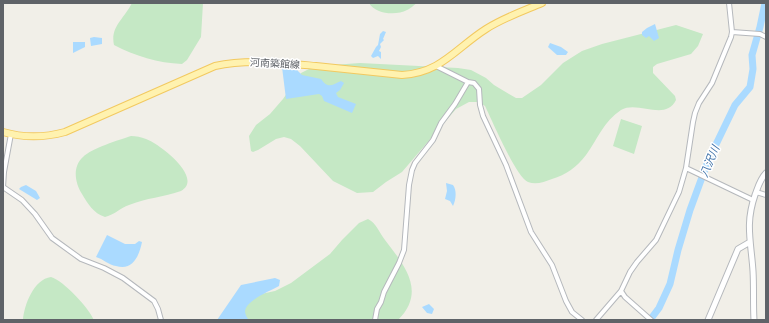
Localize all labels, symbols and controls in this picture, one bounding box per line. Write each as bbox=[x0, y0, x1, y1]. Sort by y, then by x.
street label: 河南築館線 bbox=[250, 56, 300, 70]
water label: 八沢川 bbox=[697, 142, 722, 179]

